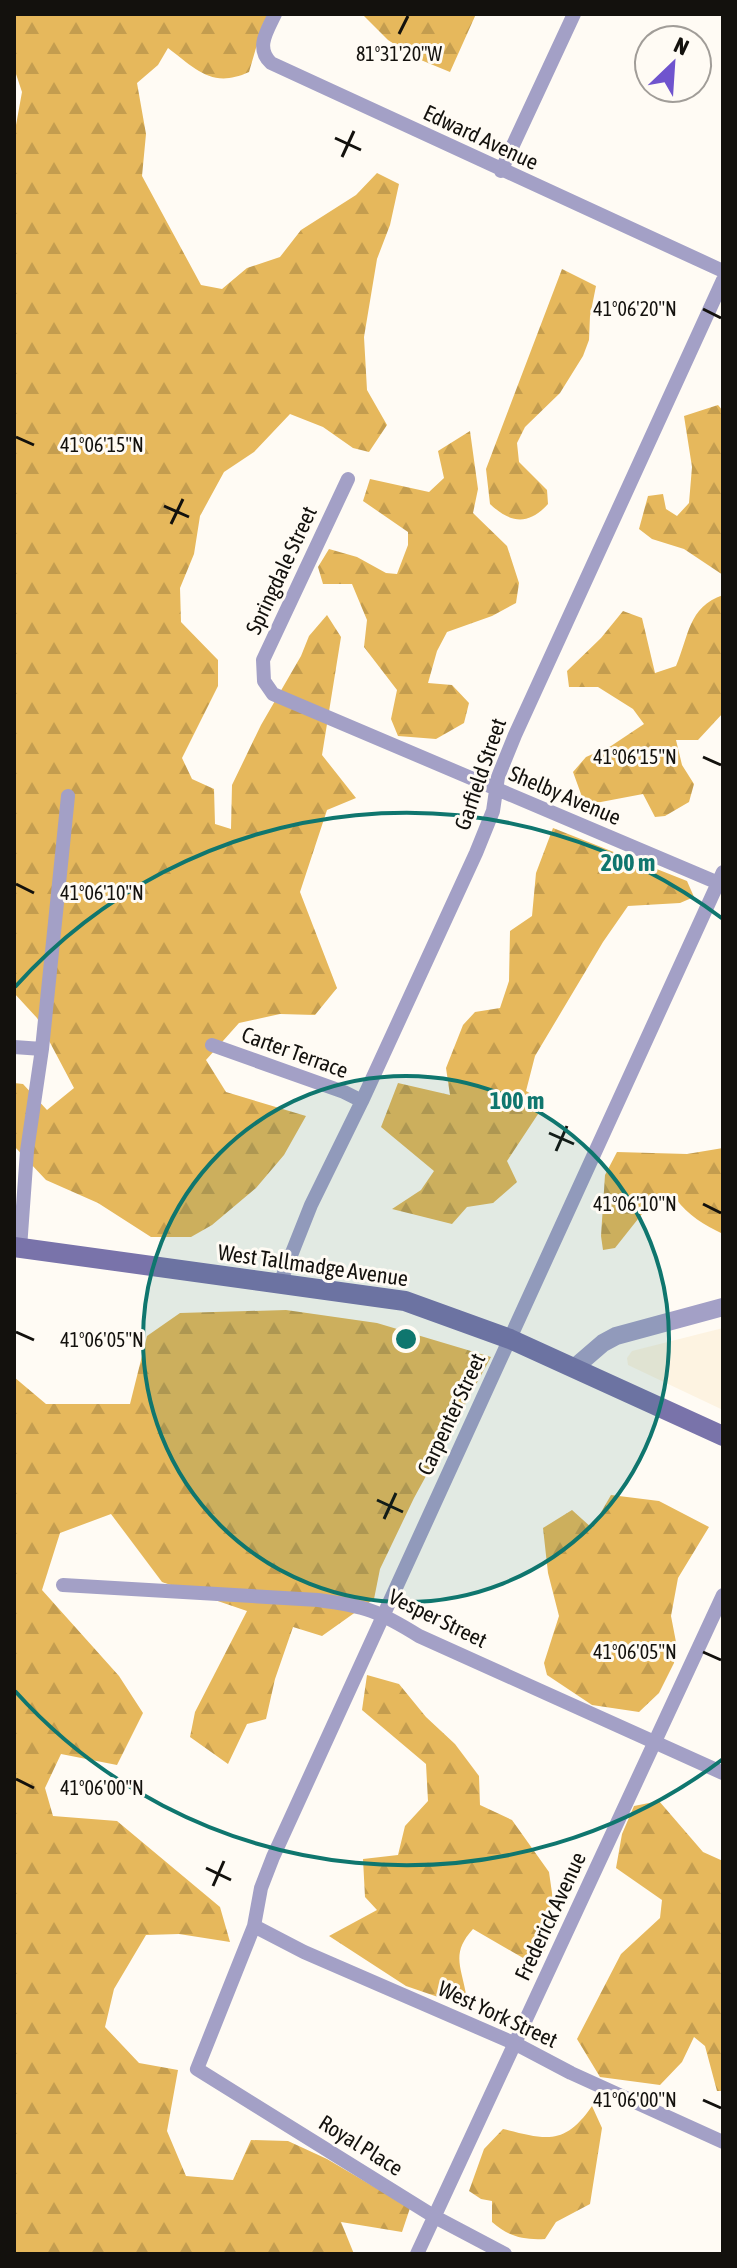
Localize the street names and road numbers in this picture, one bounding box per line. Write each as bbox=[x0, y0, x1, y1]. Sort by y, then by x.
street label: Edward Avenue bbox=[419, 99, 543, 175]
street label: Springdale Street bbox=[240, 502, 322, 638]
street label: Garfield Street bbox=[449, 715, 511, 833]
street label: Shelby Avenue bbox=[505, 760, 625, 830]
street label: Carter Terrace bbox=[238, 1021, 352, 1083]
street label: West Tallmadge Avenue bbox=[216, 1239, 410, 1291]
street label: Carpenter Street bbox=[411, 1349, 491, 1479]
street label: Vesper Street bbox=[385, 1583, 491, 1653]
street label: Frederick Avenue bbox=[509, 1848, 591, 1984]
street label: West York Street bbox=[434, 1975, 562, 2053]
street label: Royal Place bbox=[314, 2109, 408, 2181]

